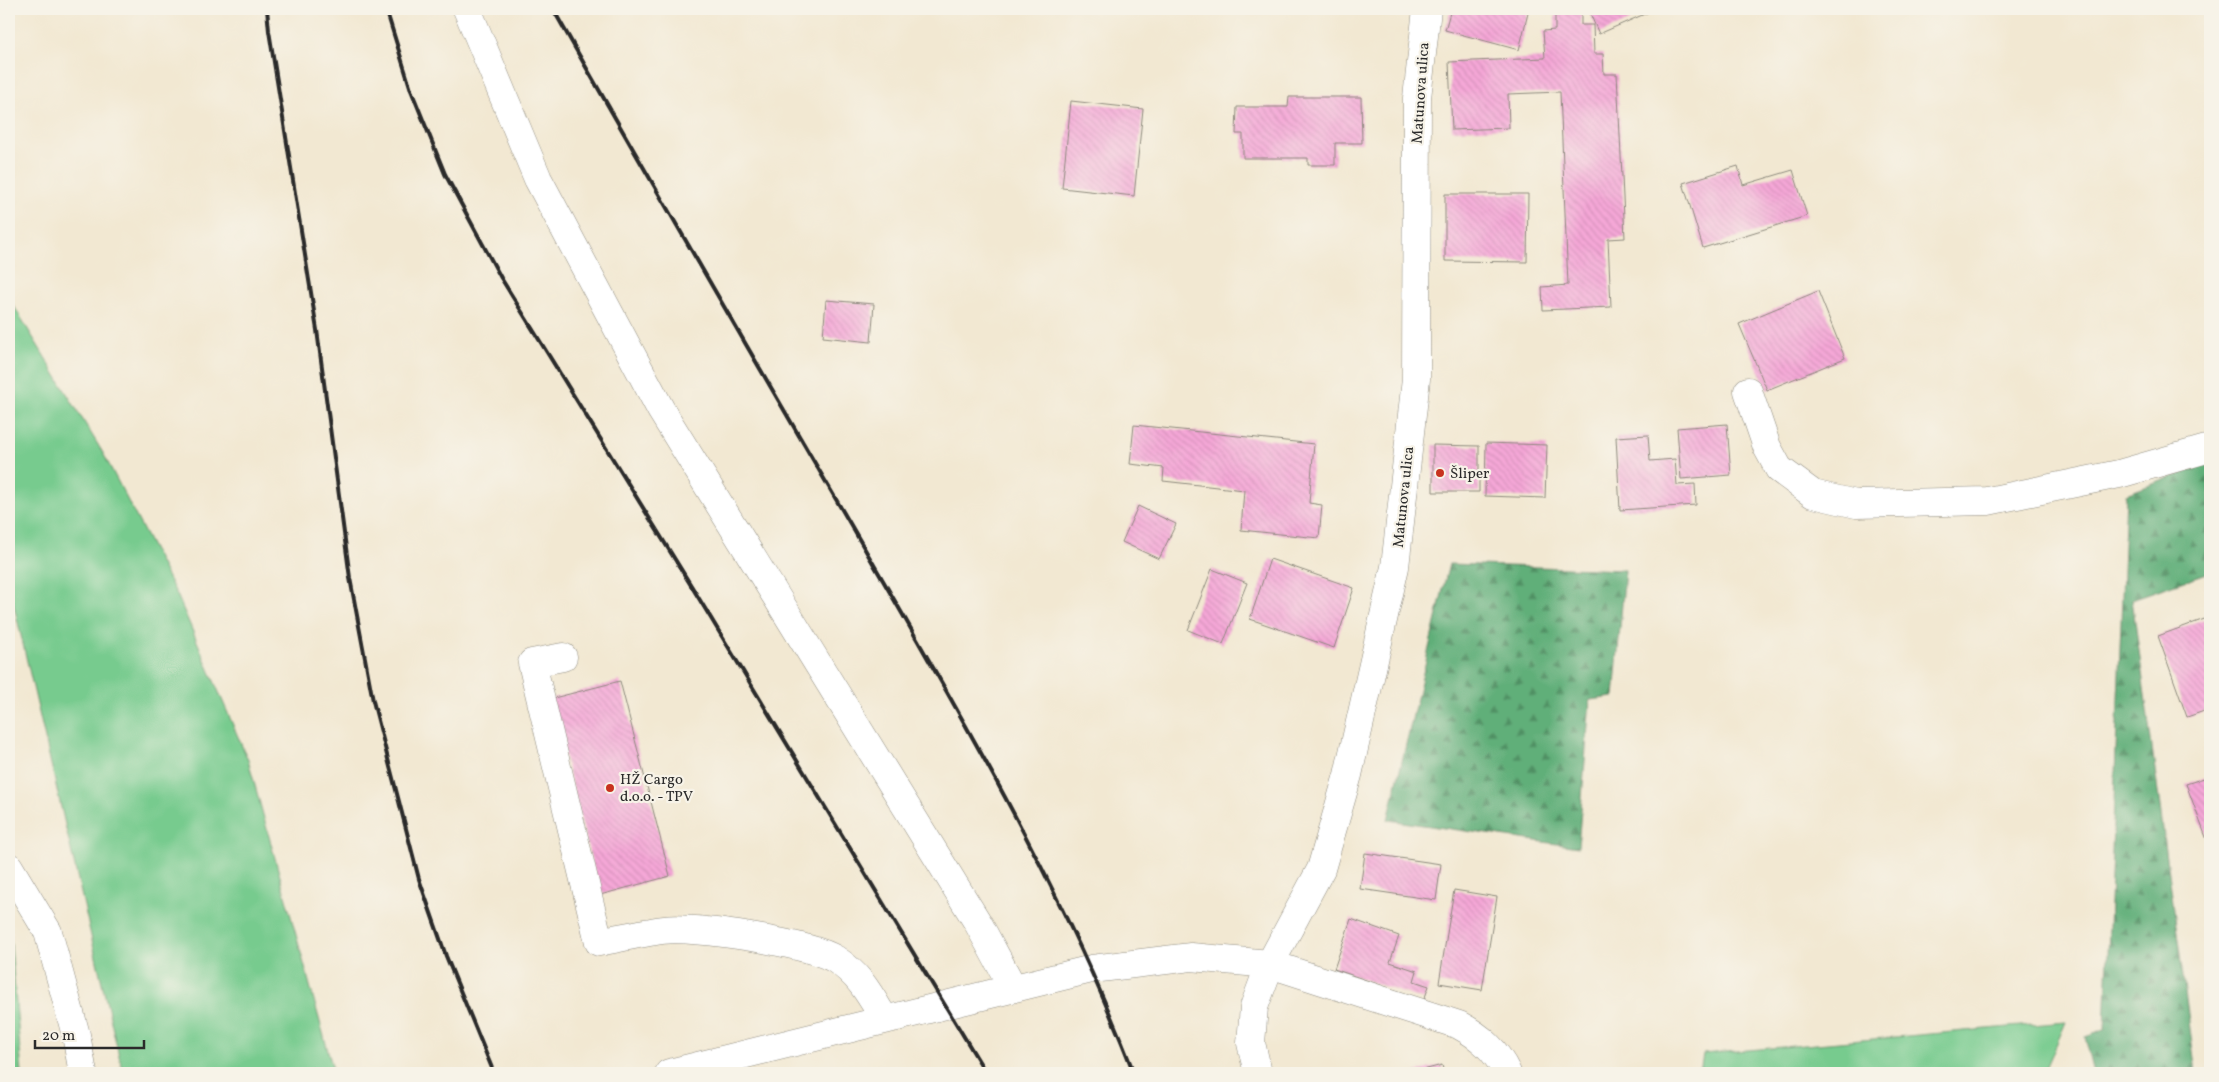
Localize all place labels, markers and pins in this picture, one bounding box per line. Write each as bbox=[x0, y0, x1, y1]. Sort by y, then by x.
place label: Šliper bbox=[1450, 464, 1489, 485]
marker: Šliper bbox=[1434, 467, 1446, 479]
place label: HŽ Cargo d.o.o. - TPV bbox=[620, 770, 693, 808]
marker: HŽ Cargo d.o.o. - TPV bbox=[604, 782, 616, 794]

